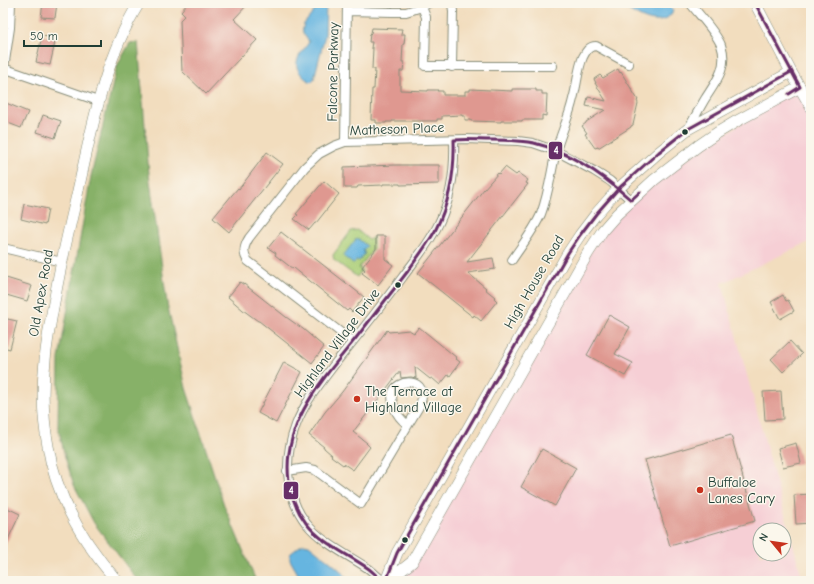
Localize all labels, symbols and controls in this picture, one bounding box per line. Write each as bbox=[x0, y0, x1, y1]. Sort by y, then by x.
street label: Falcone Parkway bbox=[324, 21, 342, 122]
scale bar bbox=[24, 22, 101, 48]
text: 50 m bbox=[30, 29, 58, 43]
street label: Matheson Place bbox=[349, 119, 445, 139]
unlabelled marker bbox=[680, 127, 690, 137]
line badge: 4 bbox=[548, 141, 563, 160]
text: 4 bbox=[553, 144, 559, 157]
street label: High House Road bbox=[500, 232, 568, 332]
street label: Old Apex Road bbox=[25, 248, 57, 338]
unlabelled marker bbox=[393, 280, 403, 290]
street label: Highland Village Drive bbox=[291, 285, 383, 401]
place label: The Terrace at Highland Village bbox=[365, 383, 462, 416]
marker: The Terrace at Highland Village bbox=[352, 394, 362, 404]
place label: Buffaloe Lanes Cary bbox=[708, 474, 776, 507]
line badge: 4 bbox=[283, 481, 299, 500]
text: 4 bbox=[288, 484, 294, 497]
marker: Buffaloe Lanes Cary bbox=[695, 485, 705, 495]
north arrow bbox=[752, 522, 792, 562]
text: N bbox=[756, 531, 771, 544]
unlabelled marker bbox=[400, 535, 410, 545]

